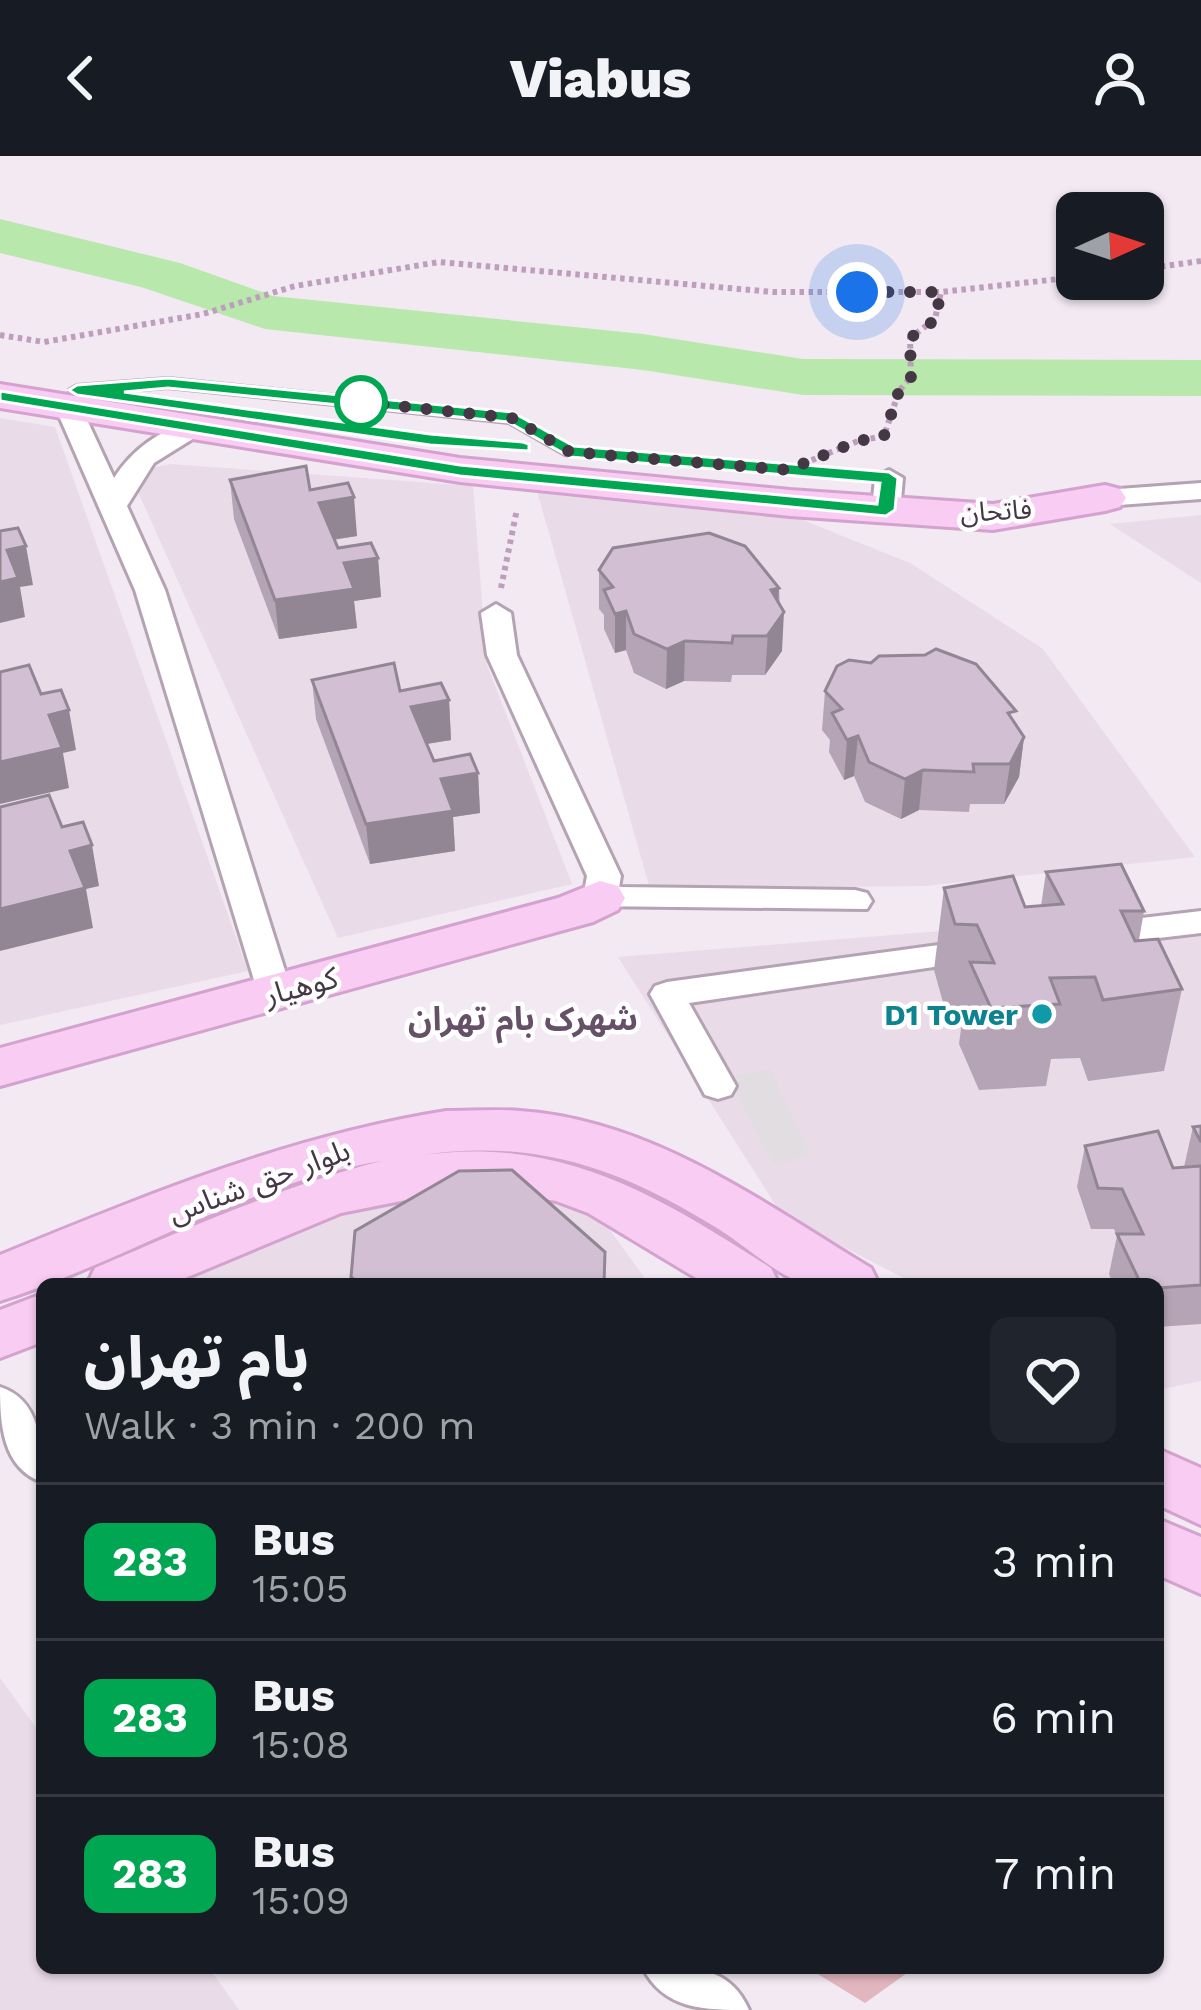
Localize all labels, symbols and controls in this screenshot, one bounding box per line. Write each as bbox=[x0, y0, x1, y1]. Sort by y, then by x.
icon: back bbox=[48, 45, 114, 111]
icon: person bbox=[1087, 45, 1153, 111]
text: Viabus bbox=[510, 47, 691, 110]
north arrow bbox=[1056, 192, 1164, 300]
map controls bbox=[1056, 192, 1164, 300]
your location bbox=[827, 262, 887, 322]
unlabelled marker bbox=[336, 377, 386, 427]
street label: فاتحان bbox=[959, 493, 1033, 529]
street label: کوهیار bbox=[259, 959, 342, 1013]
place label: D1 Tower bbox=[884, 997, 1018, 1032]
district label: شهرک بام تهران bbox=[408, 999, 638, 1044]
marker: D1 Tower bbox=[1029, 1001, 1055, 1027]
street label: بلوار حق شناس bbox=[163, 1132, 355, 1231]
button: heart bbox=[990, 1317, 1116, 1443]
text: بام تهران bbox=[84, 1324, 309, 1391]
text: Walk · 3 min · 200 m bbox=[84, 1403, 475, 1448]
text: Bus bbox=[252, 1513, 335, 1566]
text: 3 min bbox=[992, 1535, 1116, 1588]
text: 283 bbox=[112, 1537, 188, 1586]
text: 15:05 bbox=[252, 1566, 348, 1611]
text: Bus bbox=[252, 1669, 335, 1722]
text: 6 min bbox=[991, 1691, 1116, 1744]
text: 283 bbox=[112, 1693, 188, 1742]
text: 15:08 bbox=[252, 1722, 350, 1767]
text: Bus bbox=[252, 1825, 335, 1878]
text: 7 min bbox=[994, 1847, 1116, 1900]
text: 283 bbox=[112, 1849, 188, 1898]
text: 15:09 bbox=[252, 1878, 350, 1923]

